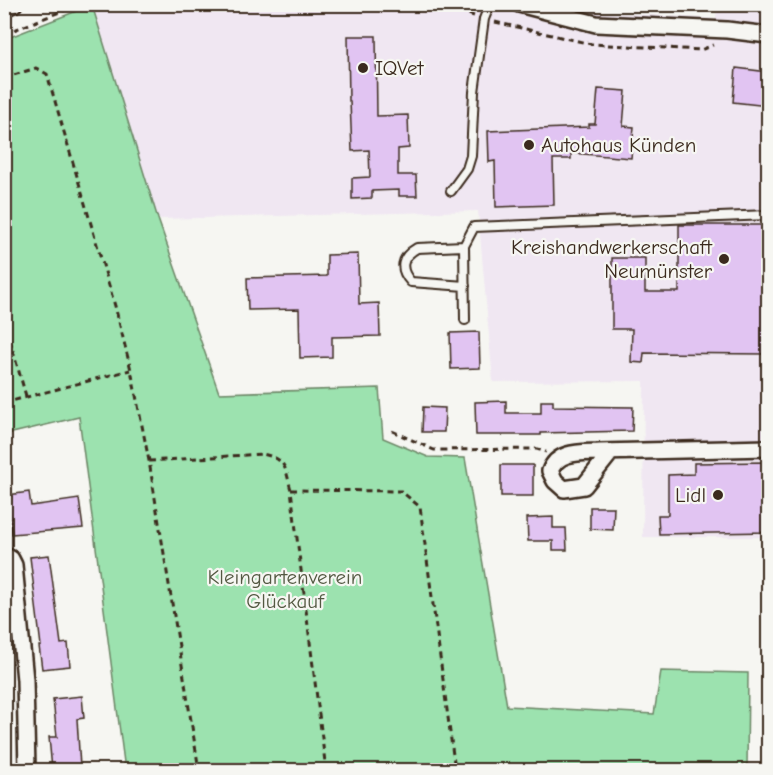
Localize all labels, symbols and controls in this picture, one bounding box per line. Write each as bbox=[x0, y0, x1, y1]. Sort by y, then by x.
place label: IQVet bbox=[375, 56, 425, 80]
marker: IQVet bbox=[356, 61, 370, 75]
place label: Autohaus Künden bbox=[541, 133, 696, 157]
marker: Autohaus Künden bbox=[522, 138, 536, 152]
place label: Kreishandwerkerschaft Neumünster bbox=[511, 235, 713, 283]
marker: Kreishandwerkerschaft Neumünster bbox=[717, 252, 731, 266]
place label: Lidl bbox=[675, 483, 706, 507]
marker: Lidl bbox=[711, 488, 725, 502]
park label: Kleingartenverein Glückauf bbox=[208, 565, 362, 613]

